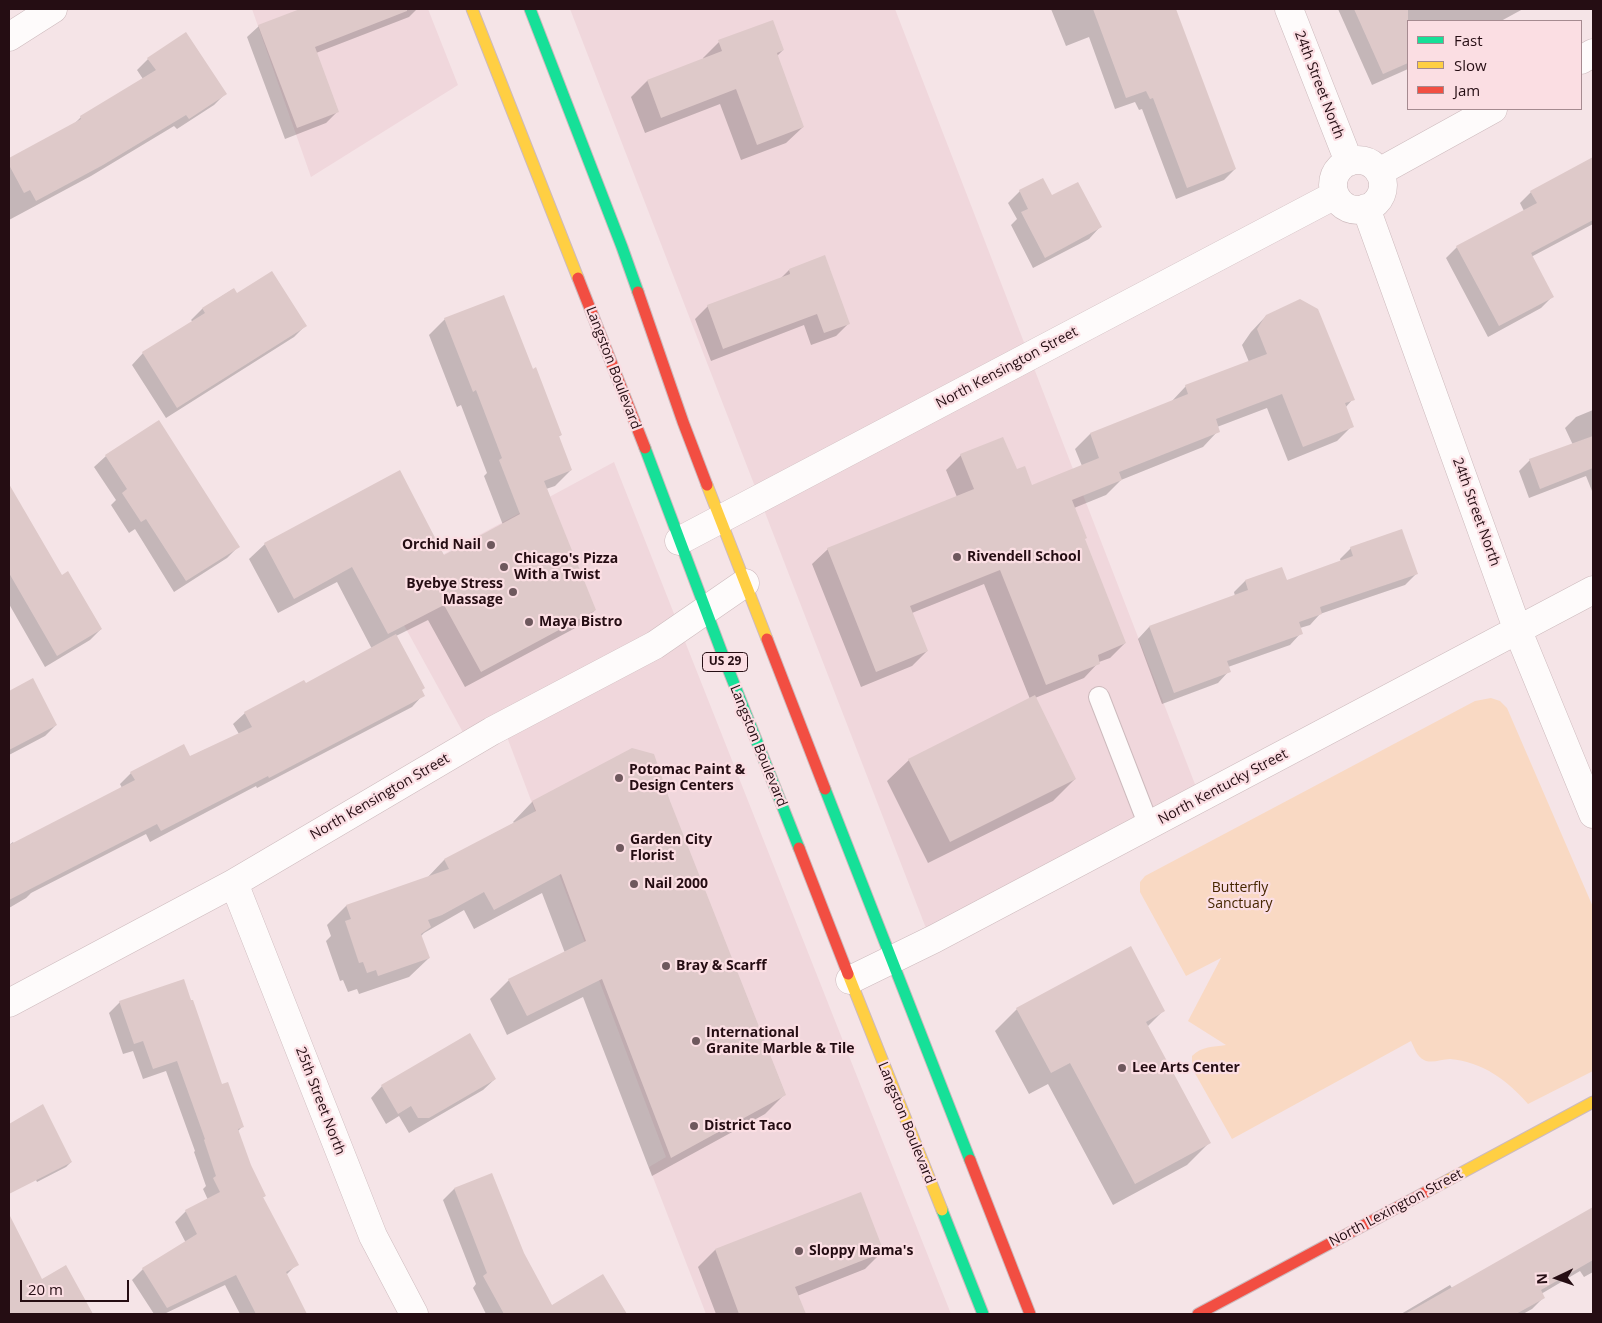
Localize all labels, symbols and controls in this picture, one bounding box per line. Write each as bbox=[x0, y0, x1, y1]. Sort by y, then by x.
legend bbox=[1407, 20, 1582, 110]
street label: 24th Street North bbox=[1291, 29, 1347, 141]
text: Fast bbox=[1454, 30, 1483, 50]
text: Slow bbox=[1454, 55, 1487, 75]
text: Jam bbox=[1454, 80, 1480, 100]
street label: Langston Boulevard bbox=[582, 304, 644, 432]
street label: North Kensington Street bbox=[933, 323, 1081, 413]
street label: 24th Street North bbox=[1449, 455, 1503, 569]
place label: Orchid Nail bbox=[402, 537, 481, 553]
marker: Orchid Nail bbox=[485, 539, 497, 551]
place label: Rivendell School bbox=[967, 549, 1081, 565]
place label: Chicago's Pizza With a Twist bbox=[514, 551, 618, 584]
marker: Rivendell School bbox=[951, 551, 963, 563]
marker: Chicago's Pizza With a Twist bbox=[498, 561, 510, 573]
place label: Byebye Stress Massage bbox=[406, 576, 503, 608]
marker: Byebye Stress Massage bbox=[507, 586, 519, 598]
place label: Maya Bistro bbox=[539, 614, 622, 630]
marker: Maya Bistro bbox=[523, 616, 535, 628]
road number: US 29 bbox=[702, 652, 748, 672]
street label: Langston Boulevard bbox=[726, 683, 790, 809]
street label: North Kentucky Street bbox=[1155, 746, 1291, 828]
street label: North Kensington Street bbox=[307, 750, 453, 844]
place label: Potomac Paint & Design Centers bbox=[629, 762, 745, 794]
marker: Potomac Paint & Design Centers bbox=[613, 772, 625, 784]
place label: Garden City Florist bbox=[630, 832, 712, 864]
marker: Garden City Florist bbox=[614, 842, 626, 854]
place label: Nail 2000 bbox=[644, 876, 708, 892]
marker: Nail 2000 bbox=[628, 878, 640, 890]
park label: Butterfly Sanctuary bbox=[1208, 880, 1272, 912]
place label: Bray & Scarff bbox=[676, 958, 767, 974]
marker: Bray & Scarff bbox=[660, 960, 672, 972]
place label: International Granite Marble & Tile bbox=[706, 1025, 855, 1058]
marker: International Granite Marble & Tile bbox=[690, 1035, 702, 1047]
street label: 25th Street North bbox=[292, 1045, 348, 1157]
street label: Langston Boulevard bbox=[874, 1060, 938, 1186]
place label: Lee Arts Center bbox=[1132, 1060, 1240, 1076]
marker: Lee Arts Center bbox=[1116, 1062, 1128, 1074]
place label: District Taco bbox=[704, 1118, 792, 1134]
marker: District Taco bbox=[688, 1120, 700, 1132]
street label: North Lexington Street bbox=[1326, 1166, 1466, 1250]
place label: Sloppy Mama's bbox=[809, 1243, 914, 1259]
marker: Sloppy Mama's bbox=[793, 1245, 805, 1257]
north arrow bbox=[1532, 1253, 1582, 1303]
scale bar bbox=[22, 1270, 131, 1302]
text: N bbox=[1532, 1273, 1551, 1285]
text: 20 m bbox=[28, 1279, 63, 1299]

